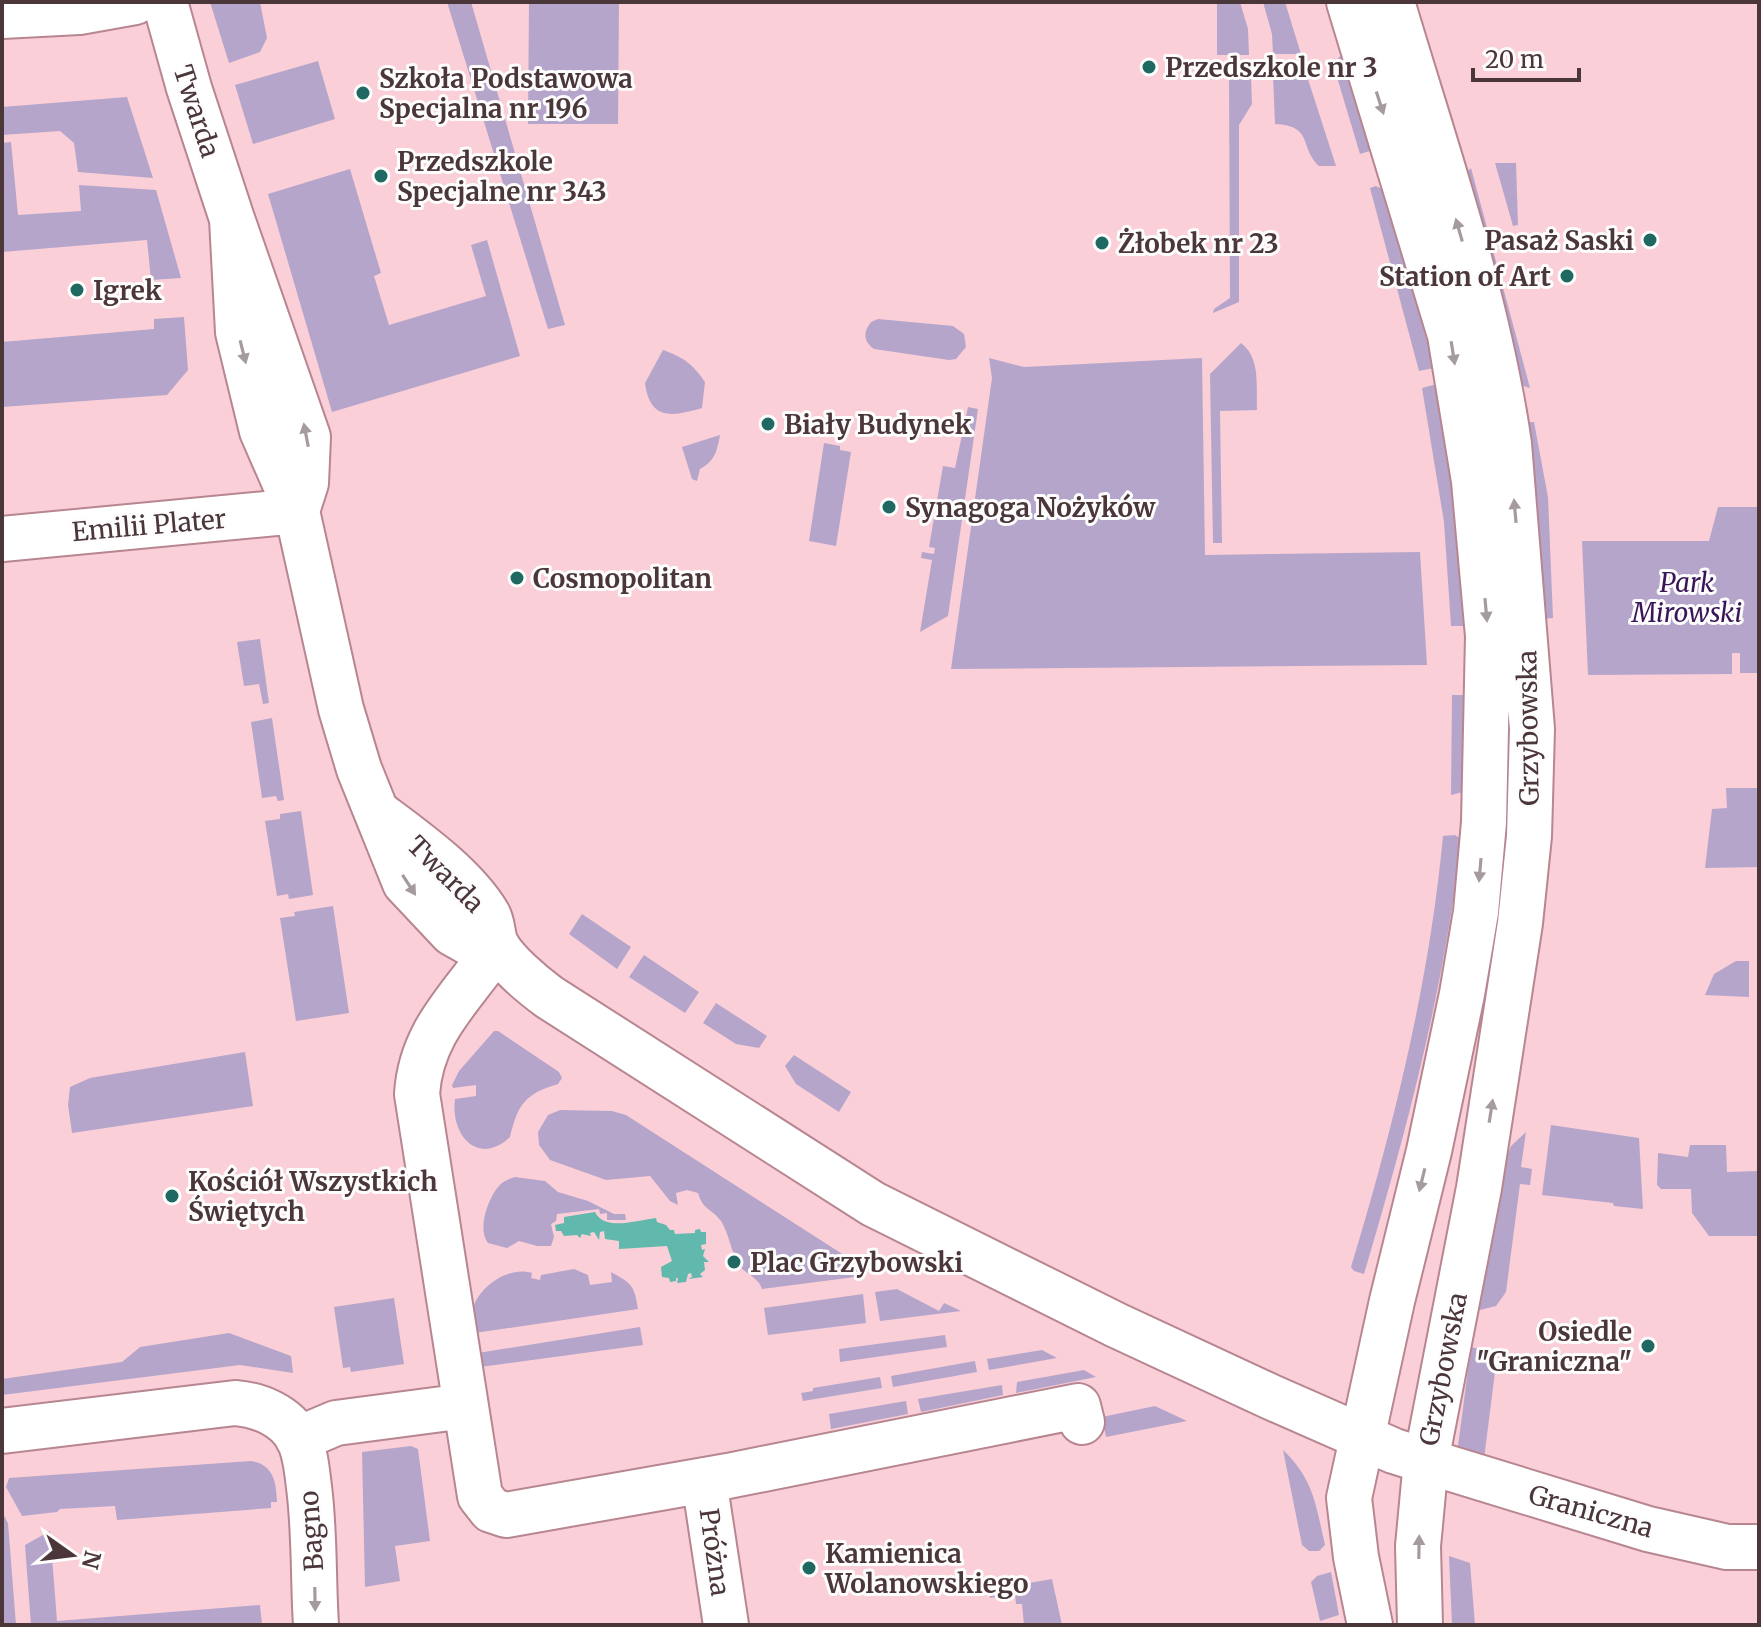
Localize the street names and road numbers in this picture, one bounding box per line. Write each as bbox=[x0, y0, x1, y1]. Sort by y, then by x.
street label: Twarda bbox=[167, 61, 227, 161]
street label: Emilii Plater bbox=[70, 502, 228, 548]
street label: Grzybowska bbox=[1510, 650, 1546, 806]
street label: Twarda bbox=[401, 829, 491, 919]
street label: Grzybowska bbox=[1412, 1289, 1474, 1448]
street label: Graniczna bbox=[1525, 1478, 1657, 1545]
street label: Bagno bbox=[292, 1490, 330, 1572]
street label: Próżna bbox=[693, 1506, 737, 1598]

